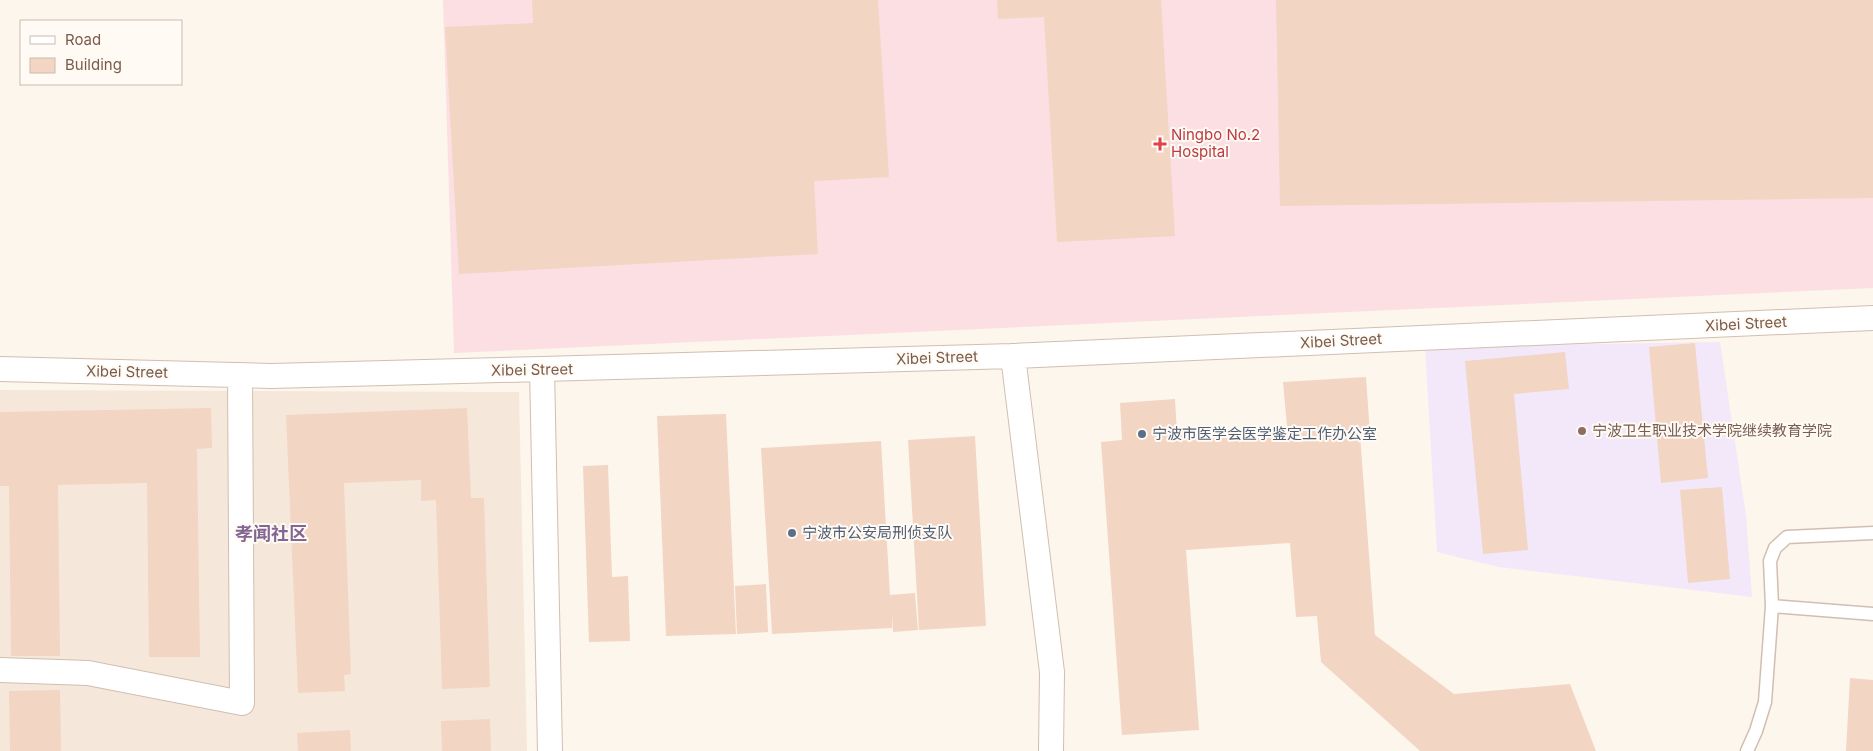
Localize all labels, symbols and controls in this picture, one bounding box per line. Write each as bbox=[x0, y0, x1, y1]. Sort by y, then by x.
legend bbox=[20, 20, 182, 85]
text: Road bbox=[65, 30, 101, 49]
text: Building bbox=[65, 55, 122, 74]
place label: Ningbo No.2 Hospital bbox=[1171, 125, 1260, 161]
marker: Ningbo No.2 Hospital bbox=[1153, 137, 1167, 151]
street label: Xibei Street bbox=[1705, 312, 1787, 335]
street label: Xibei Street bbox=[1300, 329, 1382, 352]
street label: Xibei Street bbox=[896, 347, 978, 368]
street label: Xibei Street bbox=[491, 359, 573, 380]
street label: Xibei Street bbox=[86, 361, 168, 382]
place label: 宁波卫生职业技术学院继续教育学院 bbox=[1592, 421, 1832, 440]
place label: 宁波市医学会医学鉴定工作办公室 bbox=[1152, 424, 1377, 443]
marker: 宁波卫生职业技术学院继续教育学院 bbox=[1576, 425, 1588, 437]
marker: 宁波市医学会医学鉴定工作办公室 bbox=[1136, 428, 1148, 440]
district label: 孝闻社区 bbox=[235, 523, 307, 544]
place label: 宁波市公安局刑侦支队 bbox=[802, 523, 952, 542]
marker: 宁波市公安局刑侦支队 bbox=[786, 527, 798, 539]

